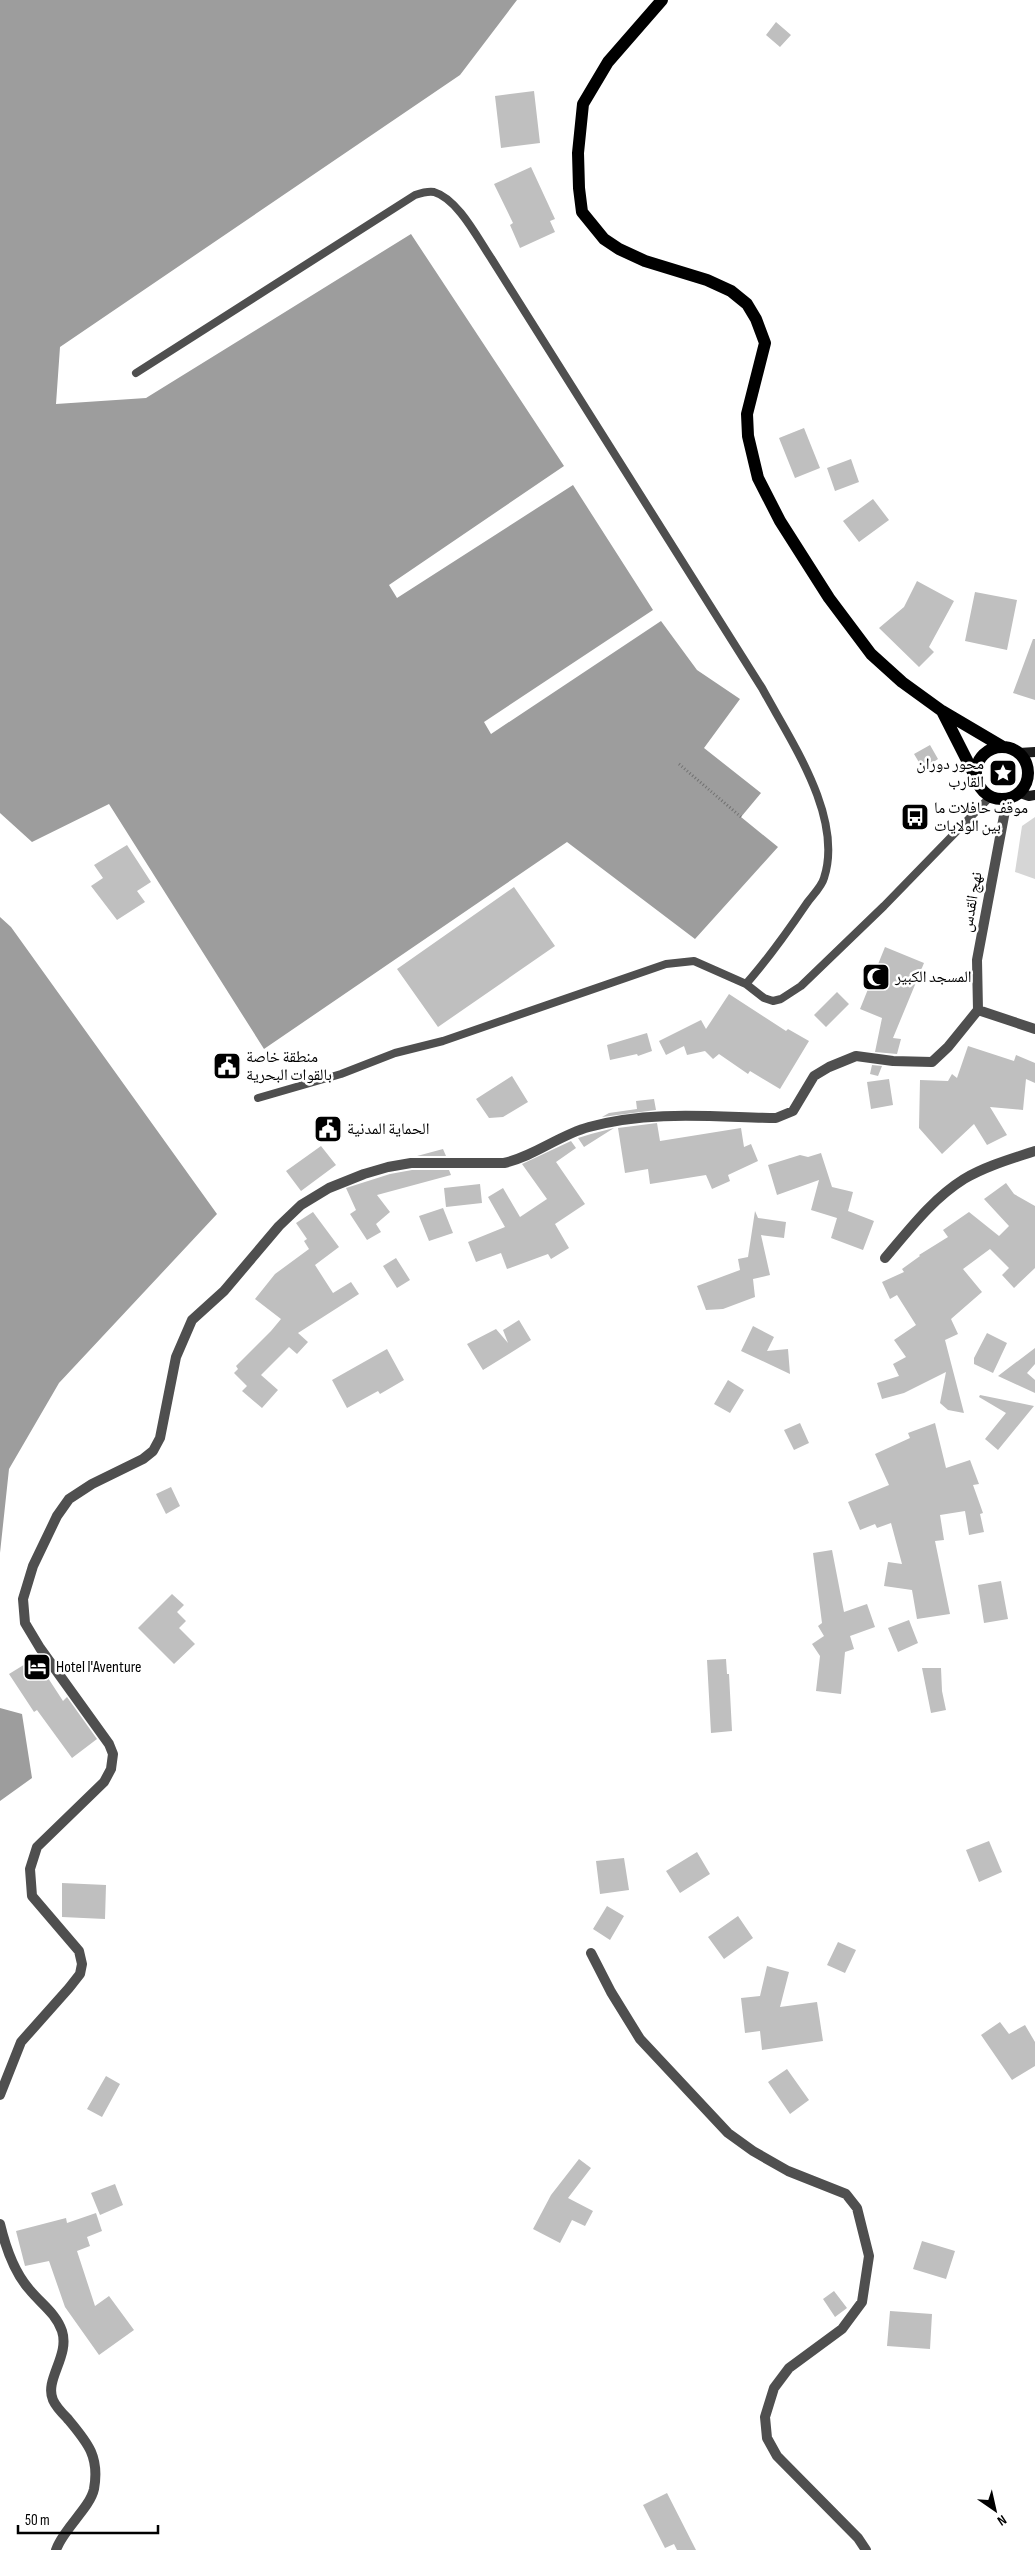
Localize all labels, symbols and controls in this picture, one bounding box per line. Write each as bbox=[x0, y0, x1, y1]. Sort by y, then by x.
place label: محور دوران القارب bbox=[916, 755, 984, 792]
place icon: محور دوران القارب bbox=[988, 758, 1018, 788]
place label: موقف حافلات ما بين الولايات bbox=[934, 799, 1028, 836]
bus stop icon: موقف حافلات ما بين الولايات bbox=[900, 802, 930, 832]
street label: نهج القدس bbox=[957, 870, 987, 934]
mosque icon: المسجد الكبير bbox=[861, 962, 891, 992]
place label: المسجد الكبير bbox=[894, 968, 972, 987]
place label: منطقة خاصة بالقوات البحرية bbox=[246, 1048, 332, 1085]
public building icon: منطقة خاصة بالقوات البحرية bbox=[212, 1051, 242, 1081]
public building icon: الحماية المدنية bbox=[313, 1114, 343, 1144]
place label: الحماية المدنية bbox=[347, 1120, 430, 1139]
hotel icon: Hotel l'Aventure bbox=[22, 1652, 52, 1682]
place label: Hotel l'Aventure bbox=[56, 1658, 141, 1677]
north arrow bbox=[970, 2485, 1020, 2535]
scale bar bbox=[18, 2502, 158, 2534]
text: 50 m bbox=[25, 2511, 50, 2530]
text: N bbox=[994, 2511, 1010, 2530]

